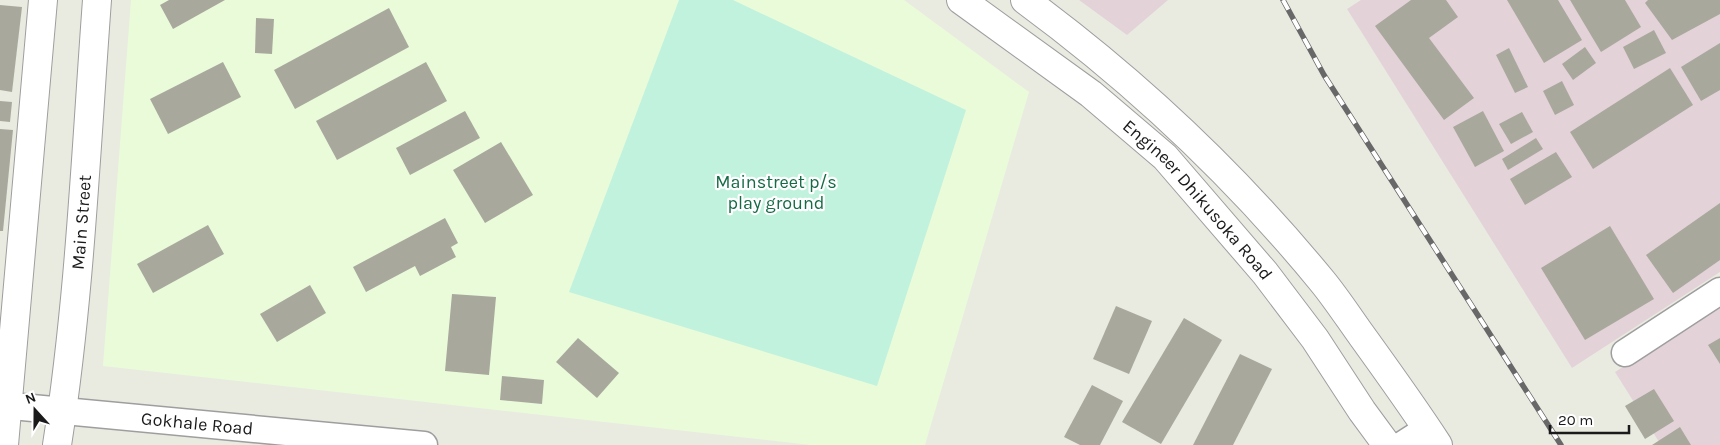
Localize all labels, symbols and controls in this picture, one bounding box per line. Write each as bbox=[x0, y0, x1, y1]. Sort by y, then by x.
street label: Engineer Dhikusoka Road bbox=[1118, 115, 1277, 284]
park label: Mainstreet p/s play ground bbox=[715, 171, 837, 214]
street label: Main Street bbox=[67, 174, 96, 271]
north arrow bbox=[10, 385, 60, 435]
text: N bbox=[23, 389, 38, 408]
scale bar bbox=[1550, 402, 1629, 434]
street label: Gokhale Road bbox=[140, 407, 254, 440]
text: 20 m bbox=[1558, 411, 1593, 429]

